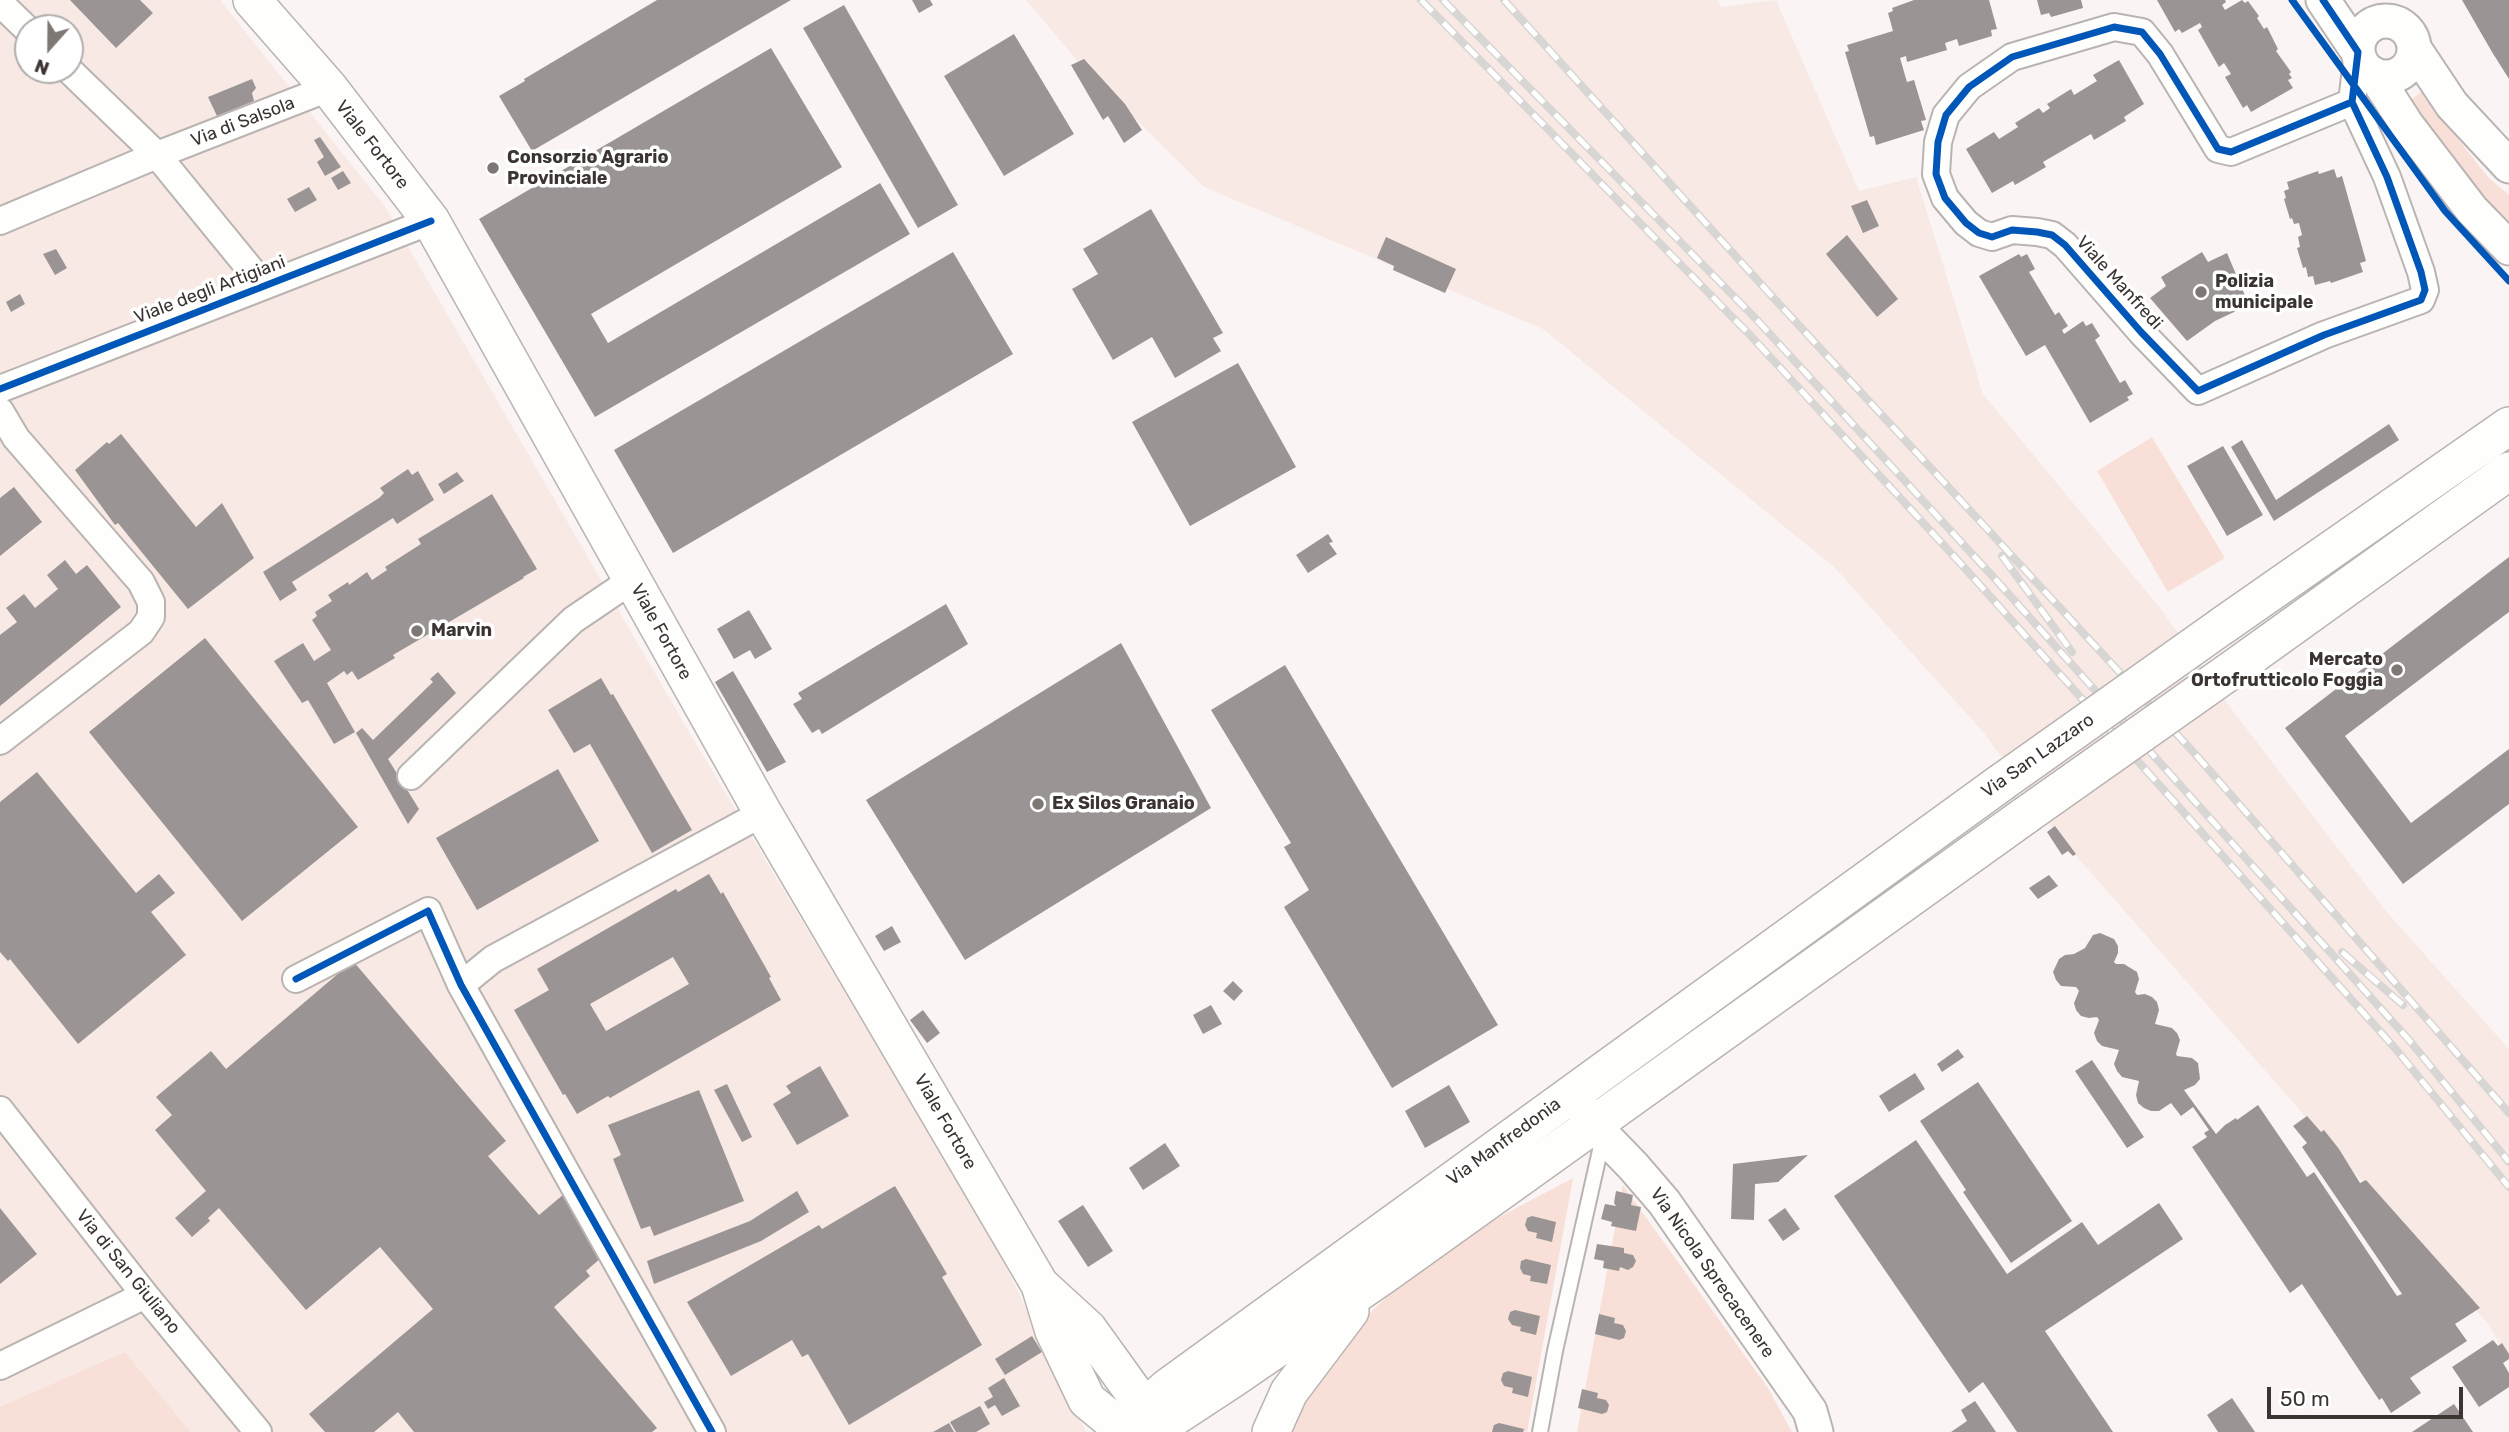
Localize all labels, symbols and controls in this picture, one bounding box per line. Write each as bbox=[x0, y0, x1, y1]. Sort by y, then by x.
north arrow bbox=[14, 14, 84, 84]
text: N bbox=[32, 54, 53, 80]
street label: Via di Salsola bbox=[188, 92, 298, 152]
street label: Viale Fortore bbox=[331, 96, 413, 194]
place label: Consorzio Agrario Provinciale bbox=[507, 147, 668, 190]
marker: Consorzio Agrario Provinciale bbox=[485, 160, 501, 176]
street label: Viale Manfredi bbox=[2071, 232, 2167, 334]
street label: Viale degli Artigiani bbox=[131, 251, 289, 329]
place label: Polizia municipale bbox=[2215, 271, 2313, 314]
marker: Polizia municipale bbox=[2193, 284, 2209, 300]
street label: Viale Fortore bbox=[626, 580, 696, 684]
place label: Marvin bbox=[431, 620, 492, 642]
marker: Marvin bbox=[409, 623, 425, 639]
place label: Mercato Ortofrutticolo Foggia bbox=[2191, 649, 2383, 692]
marker: Mercato Ortofrutticolo Foggia bbox=[2389, 662, 2405, 678]
street label: Via San Lazzaro bbox=[1978, 709, 2098, 803]
place label: Ex Silos Granaio bbox=[1052, 793, 1195, 815]
marker: Ex Silos Granaio bbox=[1030, 796, 1046, 812]
street label: Viale Fortore bbox=[909, 1070, 981, 1174]
street label: Via Manfredonia bbox=[1443, 1093, 1565, 1191]
street label: Via Nicola Sprecacenere bbox=[1645, 1184, 1779, 1362]
street label: Via di San Giuliano bbox=[71, 1205, 185, 1339]
scale bar bbox=[2271, 1372, 2467, 1416]
text: 50 m bbox=[2280, 1386, 2330, 1411]

